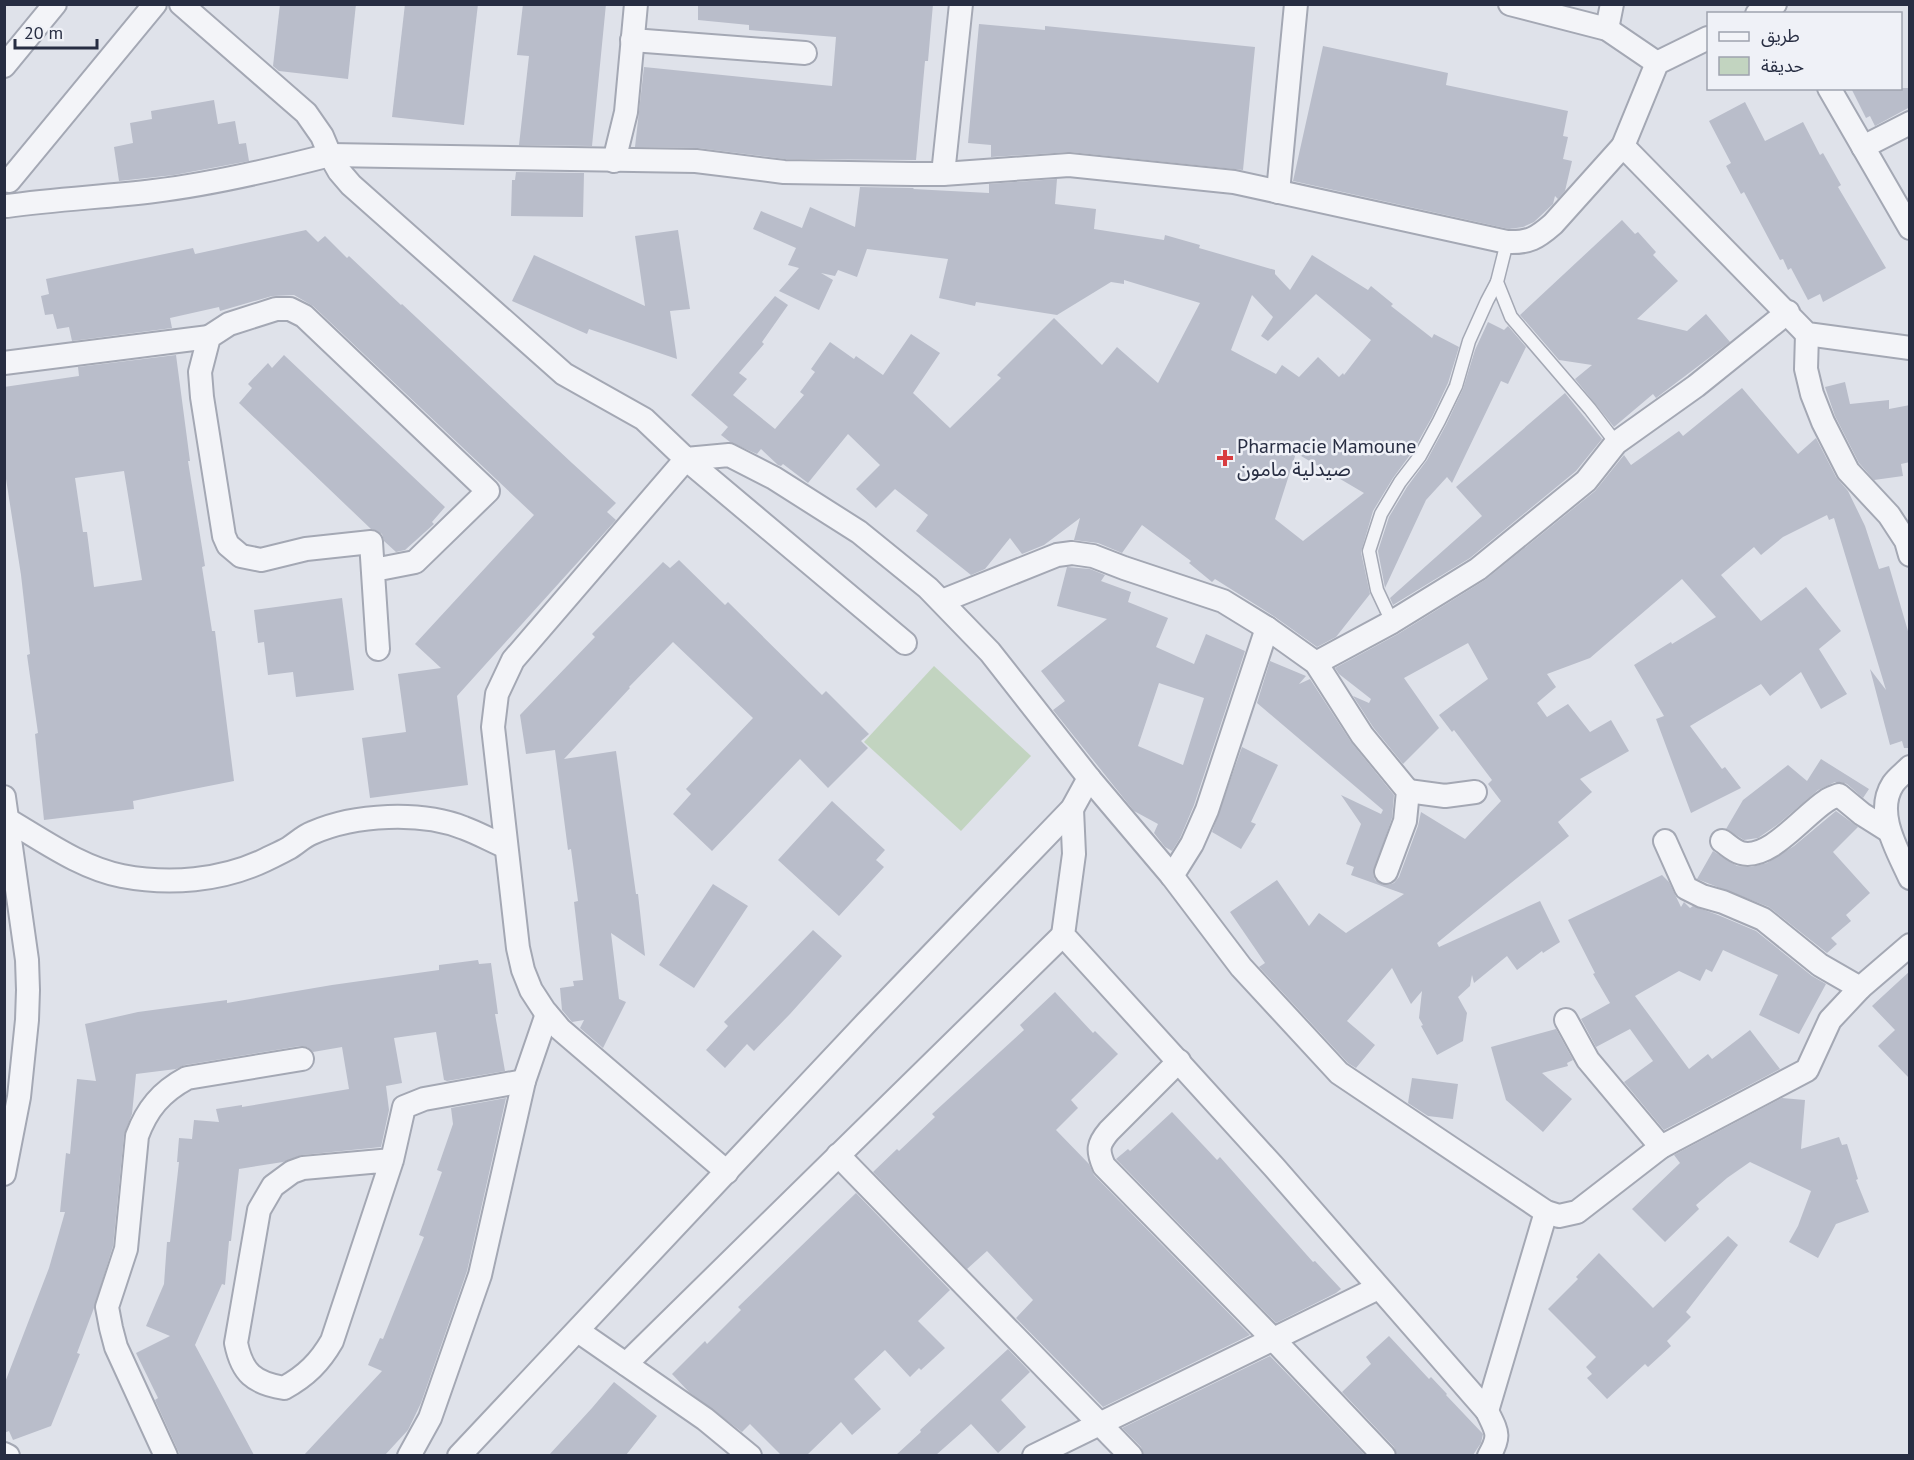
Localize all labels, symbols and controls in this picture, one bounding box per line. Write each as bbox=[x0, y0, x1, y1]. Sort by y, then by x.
scale bar bbox=[15, 12, 98, 50]
legend bbox=[1707, 12, 1902, 90]
text: 20 m bbox=[24, 21, 63, 44]
text: طريق bbox=[1761, 24, 1800, 47]
text: حديقة bbox=[1761, 54, 1804, 77]
place label: Pharmacie Mamoune صيدلية مامون bbox=[1237, 433, 1416, 482]
marker: Pharmacie Mamoune صيدلية مامون bbox=[1218, 451, 1232, 465]

